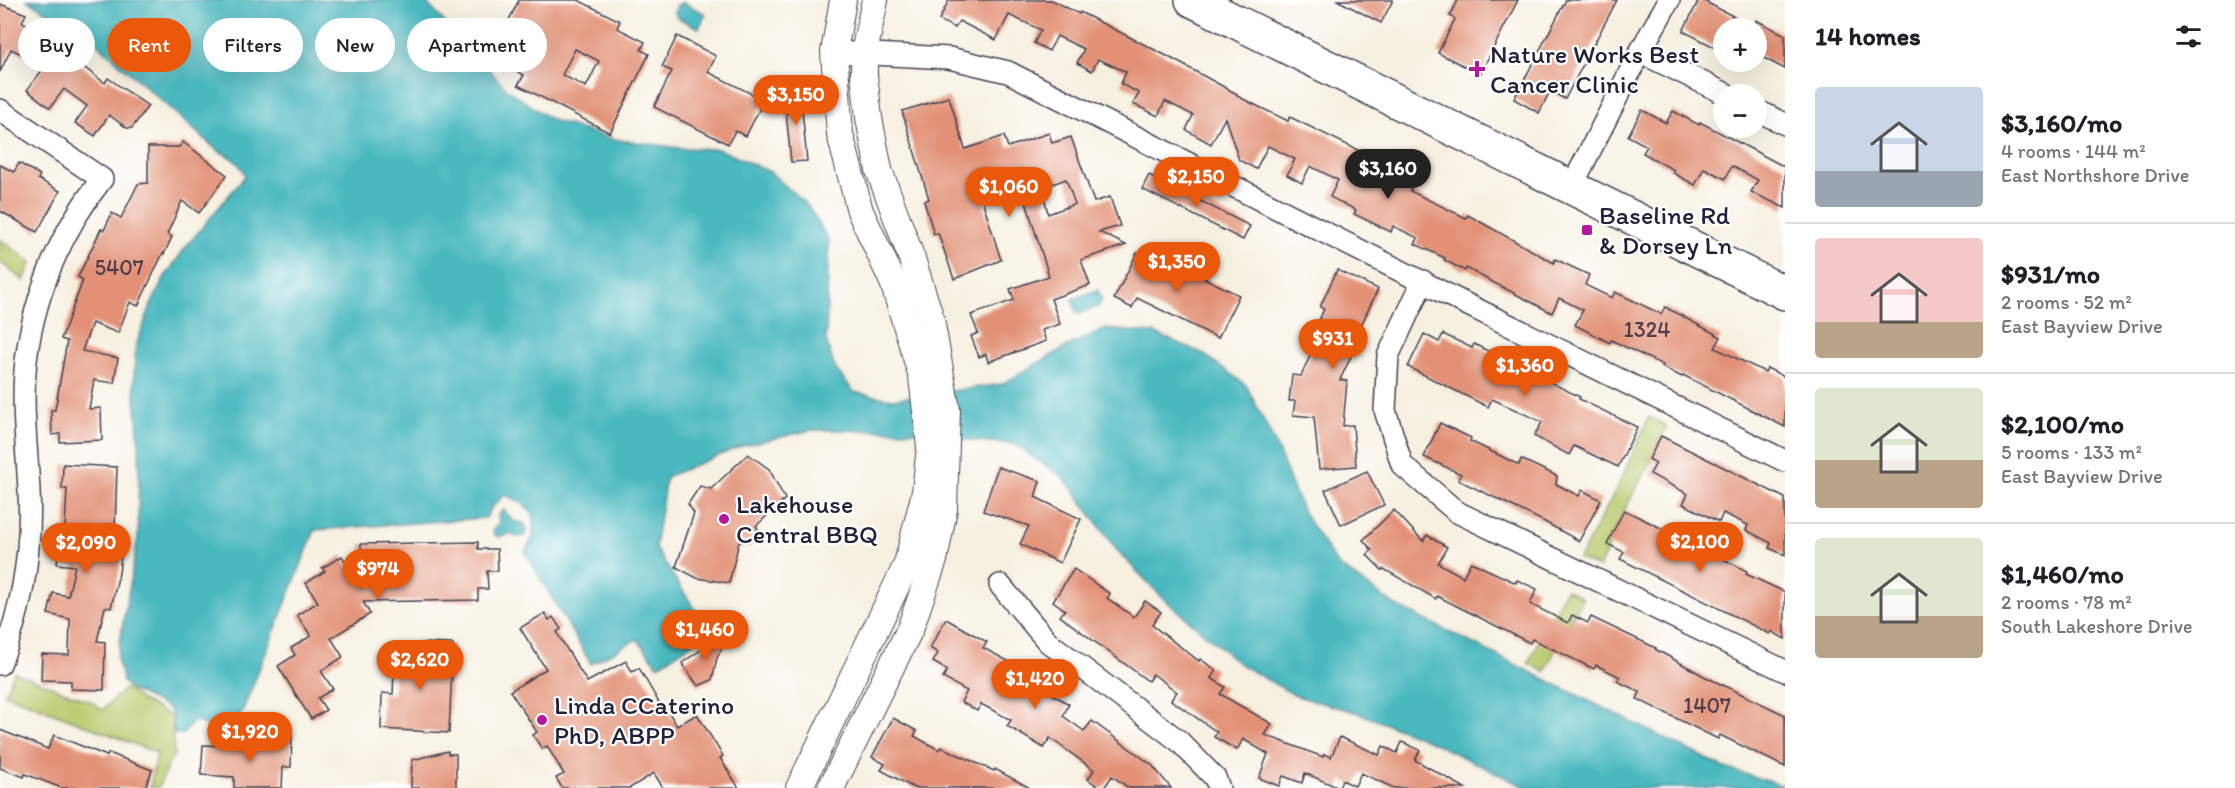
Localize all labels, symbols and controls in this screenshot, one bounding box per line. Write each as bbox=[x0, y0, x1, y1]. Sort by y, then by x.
chip: Buy bbox=[18, 18, 95, 72]
chip: Rent bbox=[107, 18, 191, 72]
chip: Filters bbox=[203, 18, 303, 72]
chip: New bbox=[315, 18, 395, 72]
chip: Apartment bbox=[407, 18, 547, 72]
map controls bbox=[1713, 18, 1767, 138]
button: + bbox=[1713, 18, 1767, 72]
text: 14 homes bbox=[1815, 20, 1921, 52]
icon: filters bbox=[2172, 20, 2205, 53]
place label: Nature Works Best Cancer Clinic bbox=[1490, 38, 1699, 100]
marker: Nature Works Best Cancer Clinic bbox=[1468, 60, 1486, 78]
pin: $3,150 bbox=[747, 75, 845, 126]
text: $3,150 bbox=[767, 82, 825, 106]
button: − bbox=[1713, 84, 1767, 138]
text: $3,160/mo bbox=[2001, 107, 2122, 139]
icon: home bbox=[1863, 111, 1935, 183]
text: 4 rooms · 144 m² bbox=[2001, 139, 2146, 163]
pin: $3,160 bbox=[1339, 149, 1437, 200]
text: $3,160 bbox=[1359, 156, 1417, 180]
pin: $2,150 bbox=[1147, 157, 1245, 208]
text: East Northshore Drive bbox=[2001, 163, 2189, 187]
text: $2,150 bbox=[1167, 164, 1225, 188]
pin: $1,060 bbox=[960, 167, 1058, 218]
text: $1,060 bbox=[979, 174, 1039, 198]
place label: Baseline Rd & Dorsey Ln bbox=[1599, 199, 1733, 261]
marker: Baseline Rd & Dorsey Ln bbox=[1580, 223, 1594, 237]
pin: $1,350 bbox=[1128, 242, 1226, 293]
text: $1,350 bbox=[1148, 249, 1206, 273]
house number: 5407 bbox=[94, 254, 144, 281]
text: $931/mo bbox=[2001, 258, 2100, 290]
icon: home bbox=[1863, 262, 1935, 334]
text: 2 rooms · 52 m² bbox=[2001, 290, 2132, 314]
text: East Bayview Drive bbox=[2001, 314, 2163, 338]
house number: 1324 bbox=[1624, 316, 1671, 343]
pin: $931 bbox=[1297, 319, 1369, 370]
text: $931 bbox=[1313, 326, 1353, 350]
pin: $1,360 bbox=[1476, 346, 1574, 397]
text: $1,360 bbox=[1496, 353, 1554, 377]
text: $2,100/mo bbox=[2001, 408, 2124, 440]
icon: home bbox=[1863, 412, 1935, 484]
text: 5 rooms · 133 m² bbox=[2001, 440, 2142, 464]
text: East Bayview Drive bbox=[2001, 464, 2163, 488]
place label: Lakehouse Central BBQ bbox=[736, 488, 878, 550]
marker: Lakehouse Central BBQ bbox=[717, 512, 731, 526]
pin: $2,100 bbox=[1651, 522, 1749, 573]
pin: $2,090 bbox=[37, 523, 135, 574]
text: $2,100 bbox=[1670, 529, 1730, 553]
text: $2,090 bbox=[56, 530, 116, 554]
pin: $974 bbox=[342, 549, 414, 600]
text: $974 bbox=[357, 556, 399, 580]
text: $1,460/mo bbox=[2001, 558, 2124, 590]
icon: home bbox=[1863, 562, 1935, 634]
text: 2 rooms · 78 m² bbox=[2001, 590, 2132, 614]
pin: $1,460 bbox=[656, 610, 754, 661]
text: South Lakeshore Drive bbox=[2001, 614, 2192, 638]
text: $1,460 bbox=[675, 617, 735, 641]
pin: $2,620 bbox=[371, 640, 469, 691]
text: $2,620 bbox=[391, 647, 449, 671]
pin: $1,420 bbox=[986, 659, 1084, 710]
text: $1,420 bbox=[1005, 666, 1065, 690]
place label: Linda CCaterino PhD, ABPP bbox=[554, 689, 734, 751]
house number: 1407 bbox=[1683, 692, 1731, 719]
pin: $1,920 bbox=[201, 712, 299, 763]
marker: Linda CCaterino PhD, ABPP bbox=[535, 713, 549, 727]
text: $1,920 bbox=[221, 719, 279, 743]

